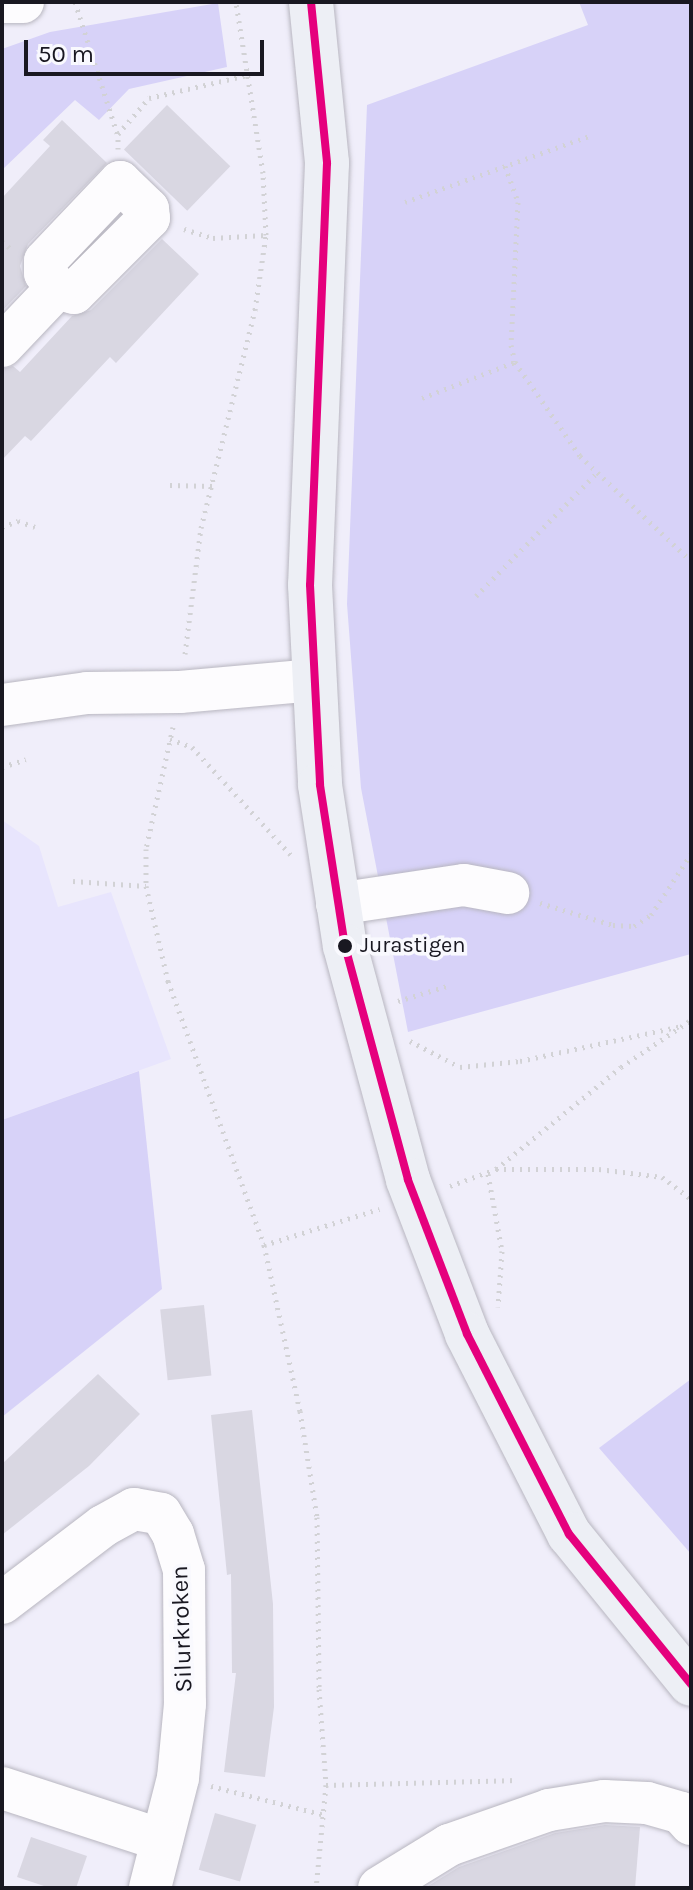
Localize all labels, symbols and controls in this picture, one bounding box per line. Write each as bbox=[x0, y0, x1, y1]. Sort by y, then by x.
scale bar bbox=[28, 24, 268, 74]
text: 50 m bbox=[38, 40, 94, 68]
place label: Jurastigen bbox=[360, 933, 466, 959]
marker: Jurastigen bbox=[337, 938, 353, 954]
street label: Silurkroken bbox=[165, 1565, 199, 1693]

